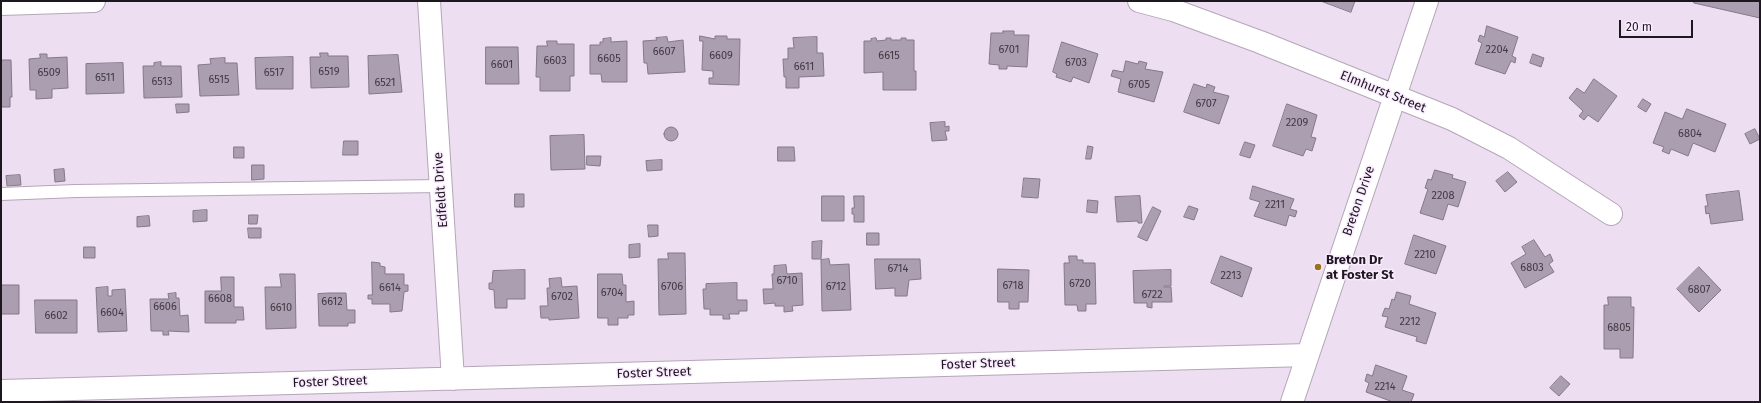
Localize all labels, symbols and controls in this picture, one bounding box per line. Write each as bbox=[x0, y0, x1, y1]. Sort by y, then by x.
scale bar bbox=[1621, 12, 1695, 38]
text: 20 m bbox=[1626, 20, 1652, 34]
house number: 6701 bbox=[999, 43, 1019, 57]
house number: 2204 bbox=[1486, 43, 1508, 57]
house number: 6607 bbox=[653, 45, 675, 59]
house number: 6609 bbox=[709, 49, 733, 63]
house number: 6615 bbox=[878, 49, 900, 63]
house number: 6605 bbox=[597, 52, 621, 66]
house number: 6603 bbox=[543, 54, 567, 68]
house number: 6703 bbox=[1065, 56, 1087, 70]
house number: 6601 bbox=[491, 58, 513, 72]
house number: 6611 bbox=[794, 60, 814, 74]
house number: 6519 bbox=[318, 65, 340, 79]
house number: 6509 bbox=[37, 66, 61, 80]
house number: 6517 bbox=[264, 66, 284, 80]
street label: Elmhurst Street bbox=[1338, 68, 1428, 116]
house number: 6511 bbox=[95, 71, 115, 85]
house number: 6515 bbox=[208, 73, 230, 87]
house number: 6513 bbox=[151, 75, 173, 89]
house number: 6521 bbox=[374, 76, 396, 90]
house number: 6705 bbox=[1128, 78, 1150, 92]
house number: 6707 bbox=[1195, 97, 1217, 111]
house number: 2209 bbox=[1286, 116, 1308, 130]
house number: 6804 bbox=[1678, 127, 1702, 141]
street label: Edfeldt Drive bbox=[431, 152, 451, 228]
street label: Breton Drive bbox=[1340, 164, 1378, 238]
house number: 2208 bbox=[1431, 189, 1455, 203]
house number: 2211 bbox=[1265, 198, 1285, 212]
house number: 2210 bbox=[1414, 248, 1436, 262]
place label: Breton Dr at Foster St bbox=[1326, 252, 1394, 283]
house number: 6803 bbox=[1520, 261, 1544, 275]
house number: 6714 bbox=[888, 262, 908, 276]
marker: Breton Dr at Foster St bbox=[1313, 262, 1323, 272]
house number: 2213 bbox=[1221, 269, 1241, 283]
house number: 6710 bbox=[776, 274, 798, 288]
house number: 6720 bbox=[1069, 277, 1091, 291]
house number: 6718 bbox=[1002, 279, 1024, 293]
house number: 6706 bbox=[661, 280, 683, 294]
house number: 6712 bbox=[826, 280, 846, 294]
house number: 6614 bbox=[379, 281, 401, 295]
house number: 6807 bbox=[1688, 283, 1710, 297]
house number: 6704 bbox=[601, 286, 623, 300]
house number: 6722 bbox=[1141, 288, 1163, 302]
house number: 6702 bbox=[551, 290, 573, 304]
house number: 6608 bbox=[208, 292, 232, 306]
house number: 6612 bbox=[321, 295, 343, 309]
house number: 6606 bbox=[153, 300, 177, 314]
house number: 6610 bbox=[270, 301, 292, 315]
house number: 6604 bbox=[100, 306, 124, 320]
house number: 6602 bbox=[44, 309, 68, 323]
house number: 2212 bbox=[1400, 315, 1420, 329]
house number: 6805 bbox=[1607, 321, 1631, 335]
street label: Foster Street bbox=[940, 355, 1016, 373]
street label: Foster Street bbox=[616, 364, 692, 382]
street label: Foster Street bbox=[292, 373, 368, 391]
house number: 2214 bbox=[1374, 380, 1396, 394]

